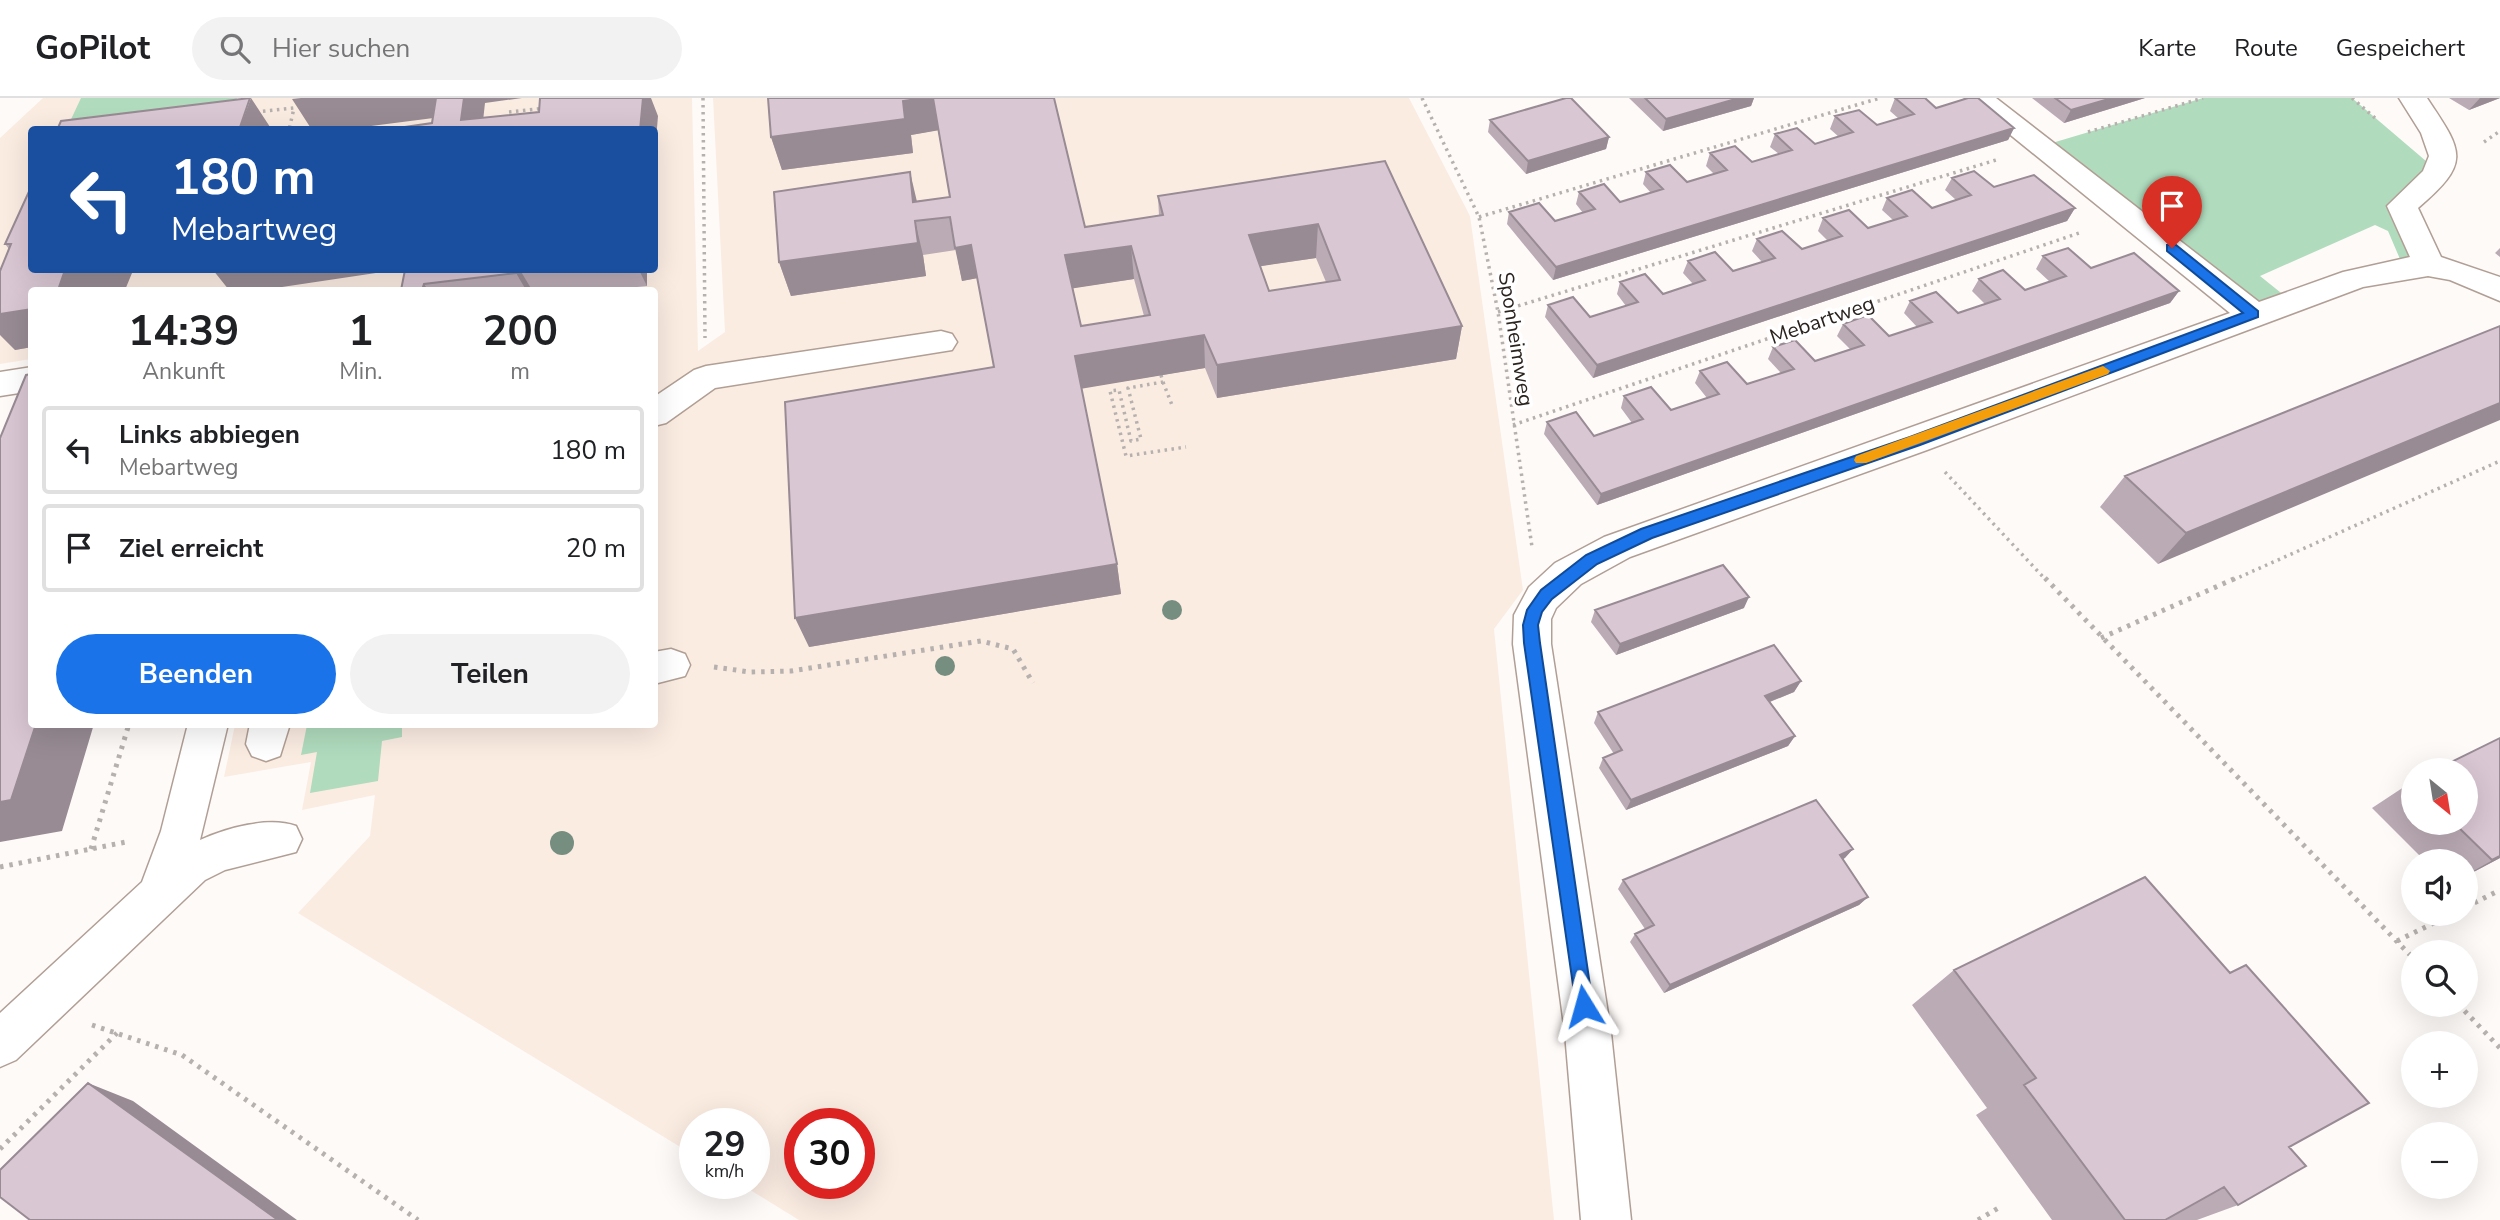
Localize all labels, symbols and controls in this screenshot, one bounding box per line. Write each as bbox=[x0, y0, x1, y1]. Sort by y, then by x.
search box bbox=[192, 17, 682, 80]
text: GoPilot bbox=[35, 26, 150, 71]
icon: search bbox=[216, 29, 254, 67]
text: Hier suchen bbox=[272, 31, 410, 66]
text: Karte bbox=[2138, 32, 2196, 64]
text: Route bbox=[2234, 32, 2298, 64]
text: Gespeichert bbox=[2336, 32, 2465, 64]
text: 180 m bbox=[171, 144, 315, 211]
icon: left bbox=[56, 154, 147, 245]
pin bbox=[2142, 176, 2202, 248]
icon: arrive bbox=[2153, 187, 2191, 225]
text: Mebartweg bbox=[171, 208, 337, 251]
street label: Sponheimweg bbox=[1492, 270, 1540, 408]
street label: Mebartweg bbox=[1766, 289, 1878, 351]
text: 14:39 bbox=[128, 303, 239, 360]
text: 1 bbox=[348, 303, 373, 360]
text: 200 bbox=[482, 303, 558, 360]
text: Ankunft bbox=[142, 356, 225, 387]
text: Min. bbox=[339, 356, 382, 387]
text: m bbox=[510, 356, 530, 387]
text: Links abbiegen bbox=[119, 417, 300, 452]
icon: left bbox=[60, 431, 98, 469]
text: 180 m bbox=[550, 433, 626, 468]
text: Mebartweg bbox=[119, 452, 238, 483]
icon: arrive bbox=[60, 529, 98, 567]
text: Ziel erreicht bbox=[119, 531, 263, 566]
text: 20 m bbox=[566, 531, 626, 566]
button: Beenden bbox=[56, 634, 336, 714]
button: Teilen bbox=[350, 634, 630, 714]
north arrow bbox=[2401, 758, 2478, 835]
map controls bbox=[2401, 758, 2478, 1199]
button: sound bbox=[2401, 849, 2478, 926]
button: search bbox=[2401, 940, 2478, 1017]
position arrow bbox=[1547, 969, 1621, 1043]
button: + bbox=[2401, 1031, 2478, 1108]
speed limit sign: 30 bbox=[784, 1108, 875, 1199]
text: 29 bbox=[703, 1121, 746, 1168]
button: − bbox=[2401, 1122, 2478, 1199]
text: km/h bbox=[705, 1159, 744, 1183]

